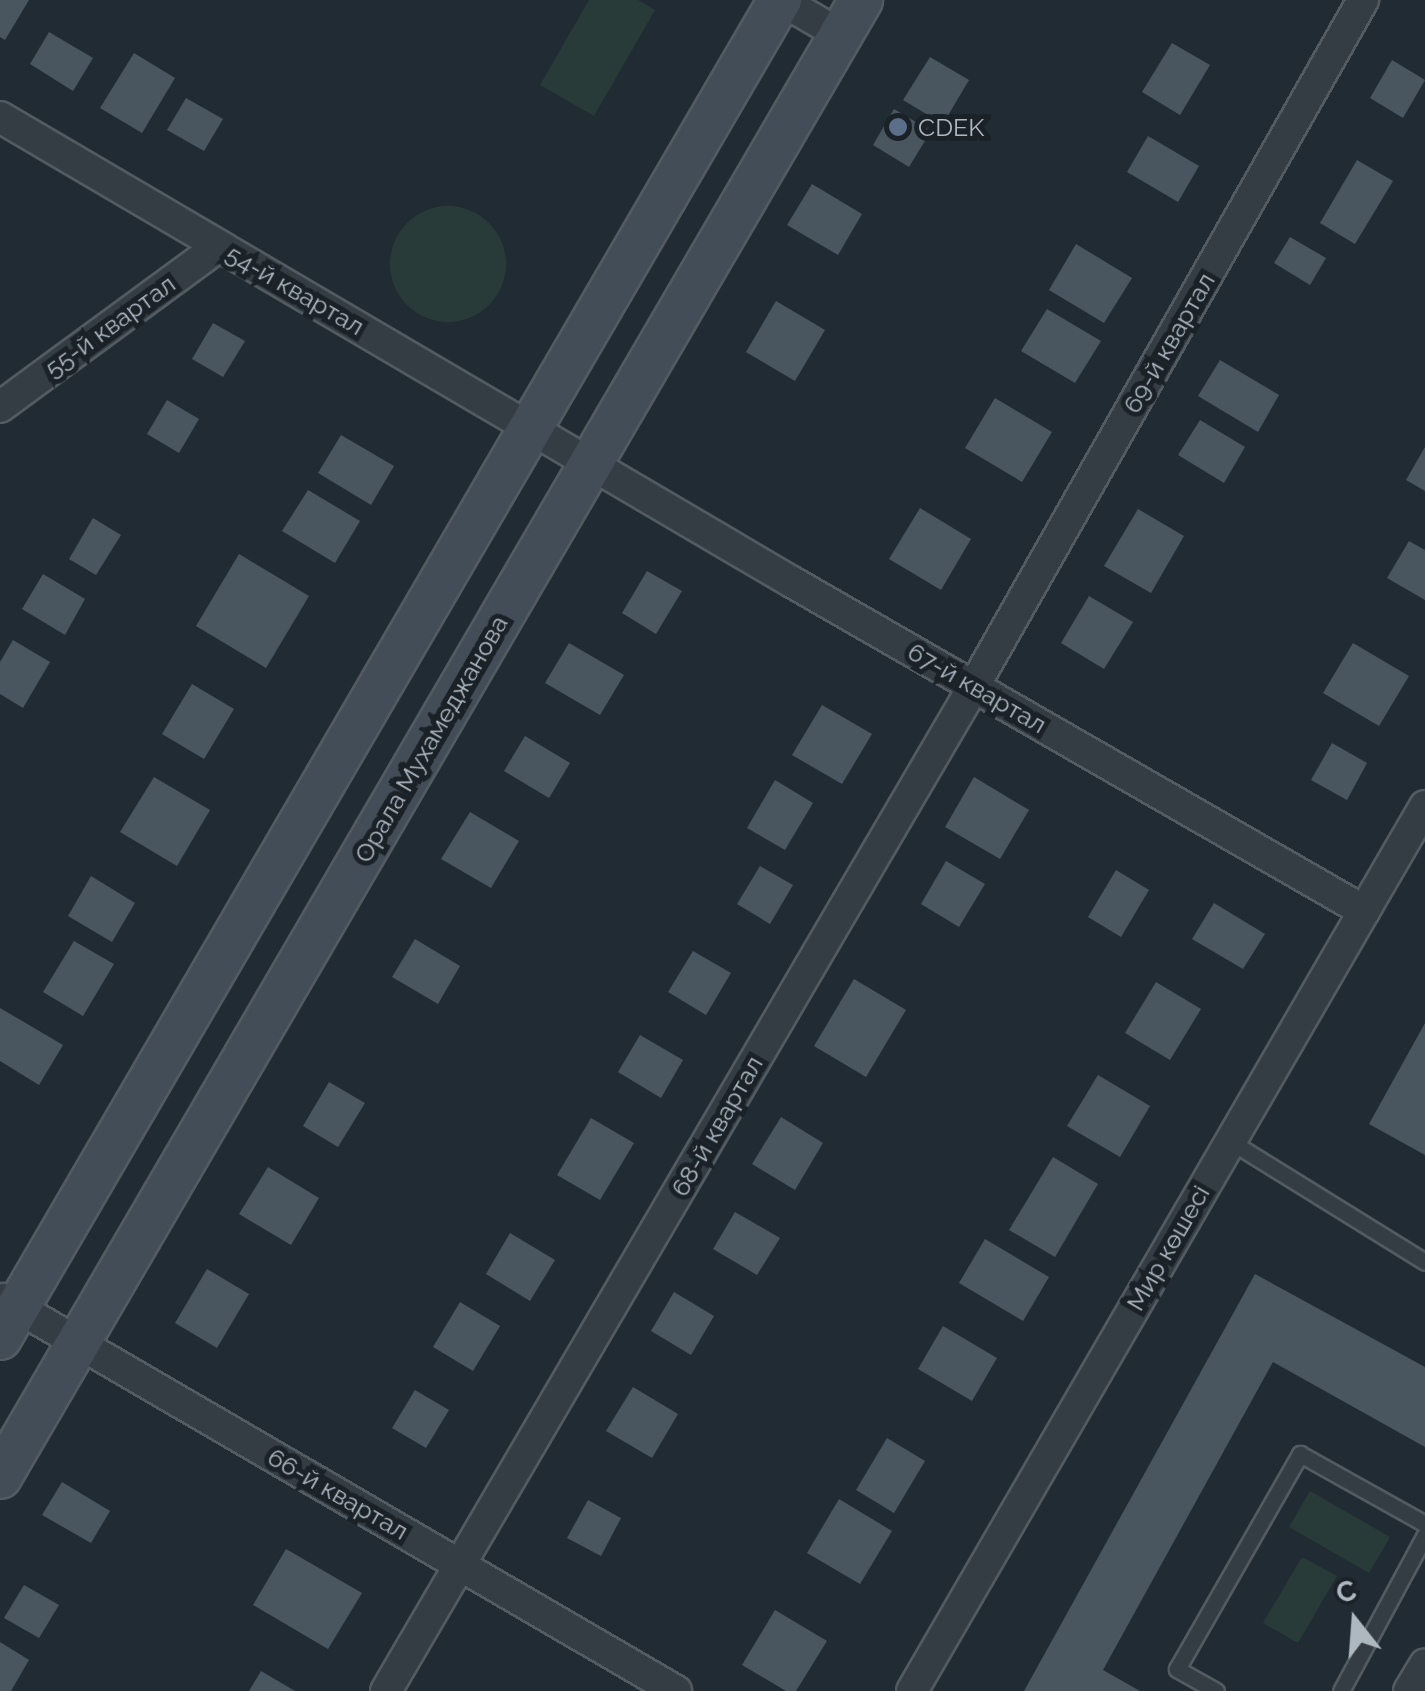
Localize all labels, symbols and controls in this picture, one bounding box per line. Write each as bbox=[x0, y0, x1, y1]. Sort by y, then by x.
place label: CDEK bbox=[918, 112, 984, 142]
marker: CDEK bbox=[887, 116, 909, 138]
street label: 54-й квартал bbox=[221, 238, 369, 342]
street label: 69-й квартал bbox=[1117, 268, 1221, 418]
street label: 55-й квартал bbox=[39, 269, 181, 383]
street label: Орала Мухамеджанова bbox=[348, 610, 514, 868]
street label: 67-й квартал bbox=[903, 636, 1051, 740]
street label: 68-й квартал bbox=[665, 1051, 769, 1201]
street label: Мир көшесі bbox=[1120, 1180, 1216, 1316]
street label: 66-й квартал bbox=[262, 1442, 414, 1546]
north arrow bbox=[1305, 1571, 1405, 1671]
text: С bbox=[1332, 1573, 1360, 1610]

